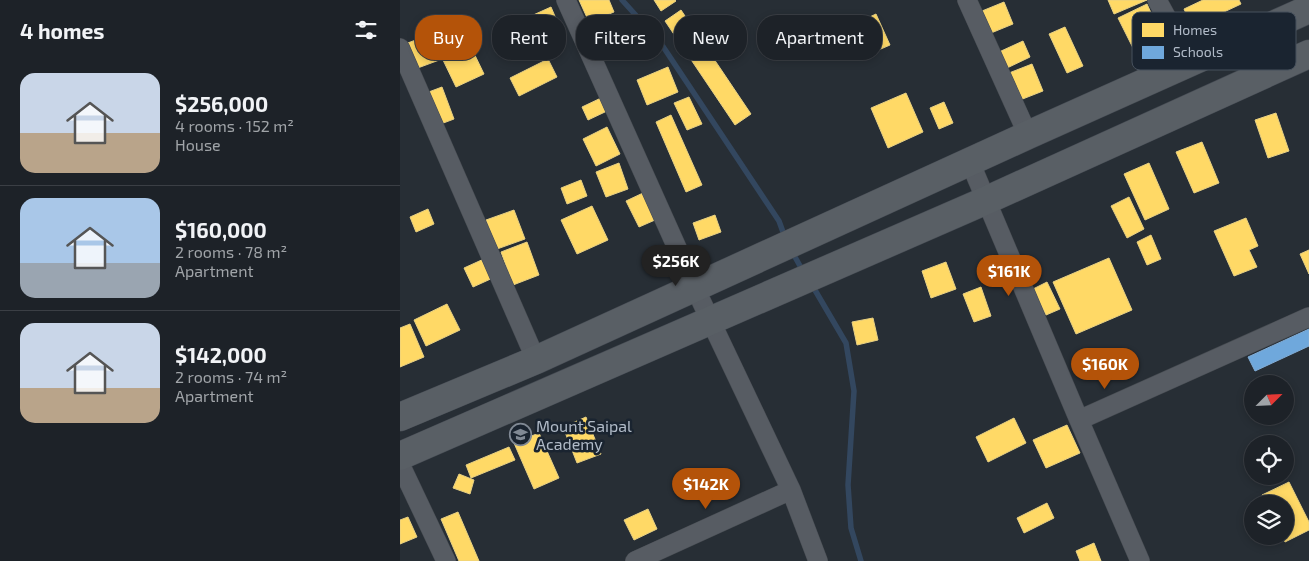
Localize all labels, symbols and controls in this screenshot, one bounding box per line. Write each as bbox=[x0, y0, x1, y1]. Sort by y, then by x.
legend bbox=[1132, 12, 1296, 70]
chip: Buy bbox=[415, 15, 482, 60]
chip: Rent bbox=[492, 15, 566, 60]
chip: Filters bbox=[576, 15, 664, 60]
chip: New bbox=[674, 15, 747, 60]
chip: Apartment bbox=[757, 15, 882, 60]
icon: filters bbox=[352, 16, 380, 44]
text: 4 homes bbox=[20, 18, 104, 43]
text: Homes bbox=[1173, 21, 1217, 38]
text: Schools bbox=[1173, 43, 1223, 60]
text: $256,000 bbox=[175, 91, 268, 116]
icon: home bbox=[60, 93, 120, 153]
text: 4 rooms · 152 m² bbox=[175, 116, 294, 135]
text: House bbox=[175, 135, 221, 154]
text: $160,000 bbox=[175, 217, 267, 242]
icon: home bbox=[60, 218, 120, 278]
text: 2 rooms · 78 m² bbox=[175, 242, 287, 261]
pin: $256K bbox=[641, 244, 711, 287]
text: $256K bbox=[653, 251, 700, 270]
pin: $161K bbox=[974, 254, 1044, 297]
text: Apartment bbox=[175, 261, 254, 280]
text: $161K bbox=[988, 261, 1030, 280]
text: $142,000 bbox=[175, 342, 267, 367]
icon: home bbox=[60, 343, 120, 403]
pin: $160K bbox=[1070, 348, 1140, 390]
text: $160K bbox=[1082, 354, 1128, 373]
text: 2 rooms · 74 m² bbox=[175, 367, 287, 386]
north arrow bbox=[1244, 375, 1294, 425]
map controls bbox=[1244, 375, 1294, 545]
text: Apartment bbox=[175, 386, 254, 405]
place label: Mount Saipal Academy bbox=[536, 416, 632, 453]
school or university icon: Mount Saipal Academy bbox=[508, 422, 532, 446]
button: locate bbox=[1244, 435, 1294, 485]
pin: $142K bbox=[671, 468, 741, 510]
text: $142K bbox=[683, 474, 729, 493]
button: layers bbox=[1244, 495, 1294, 545]

